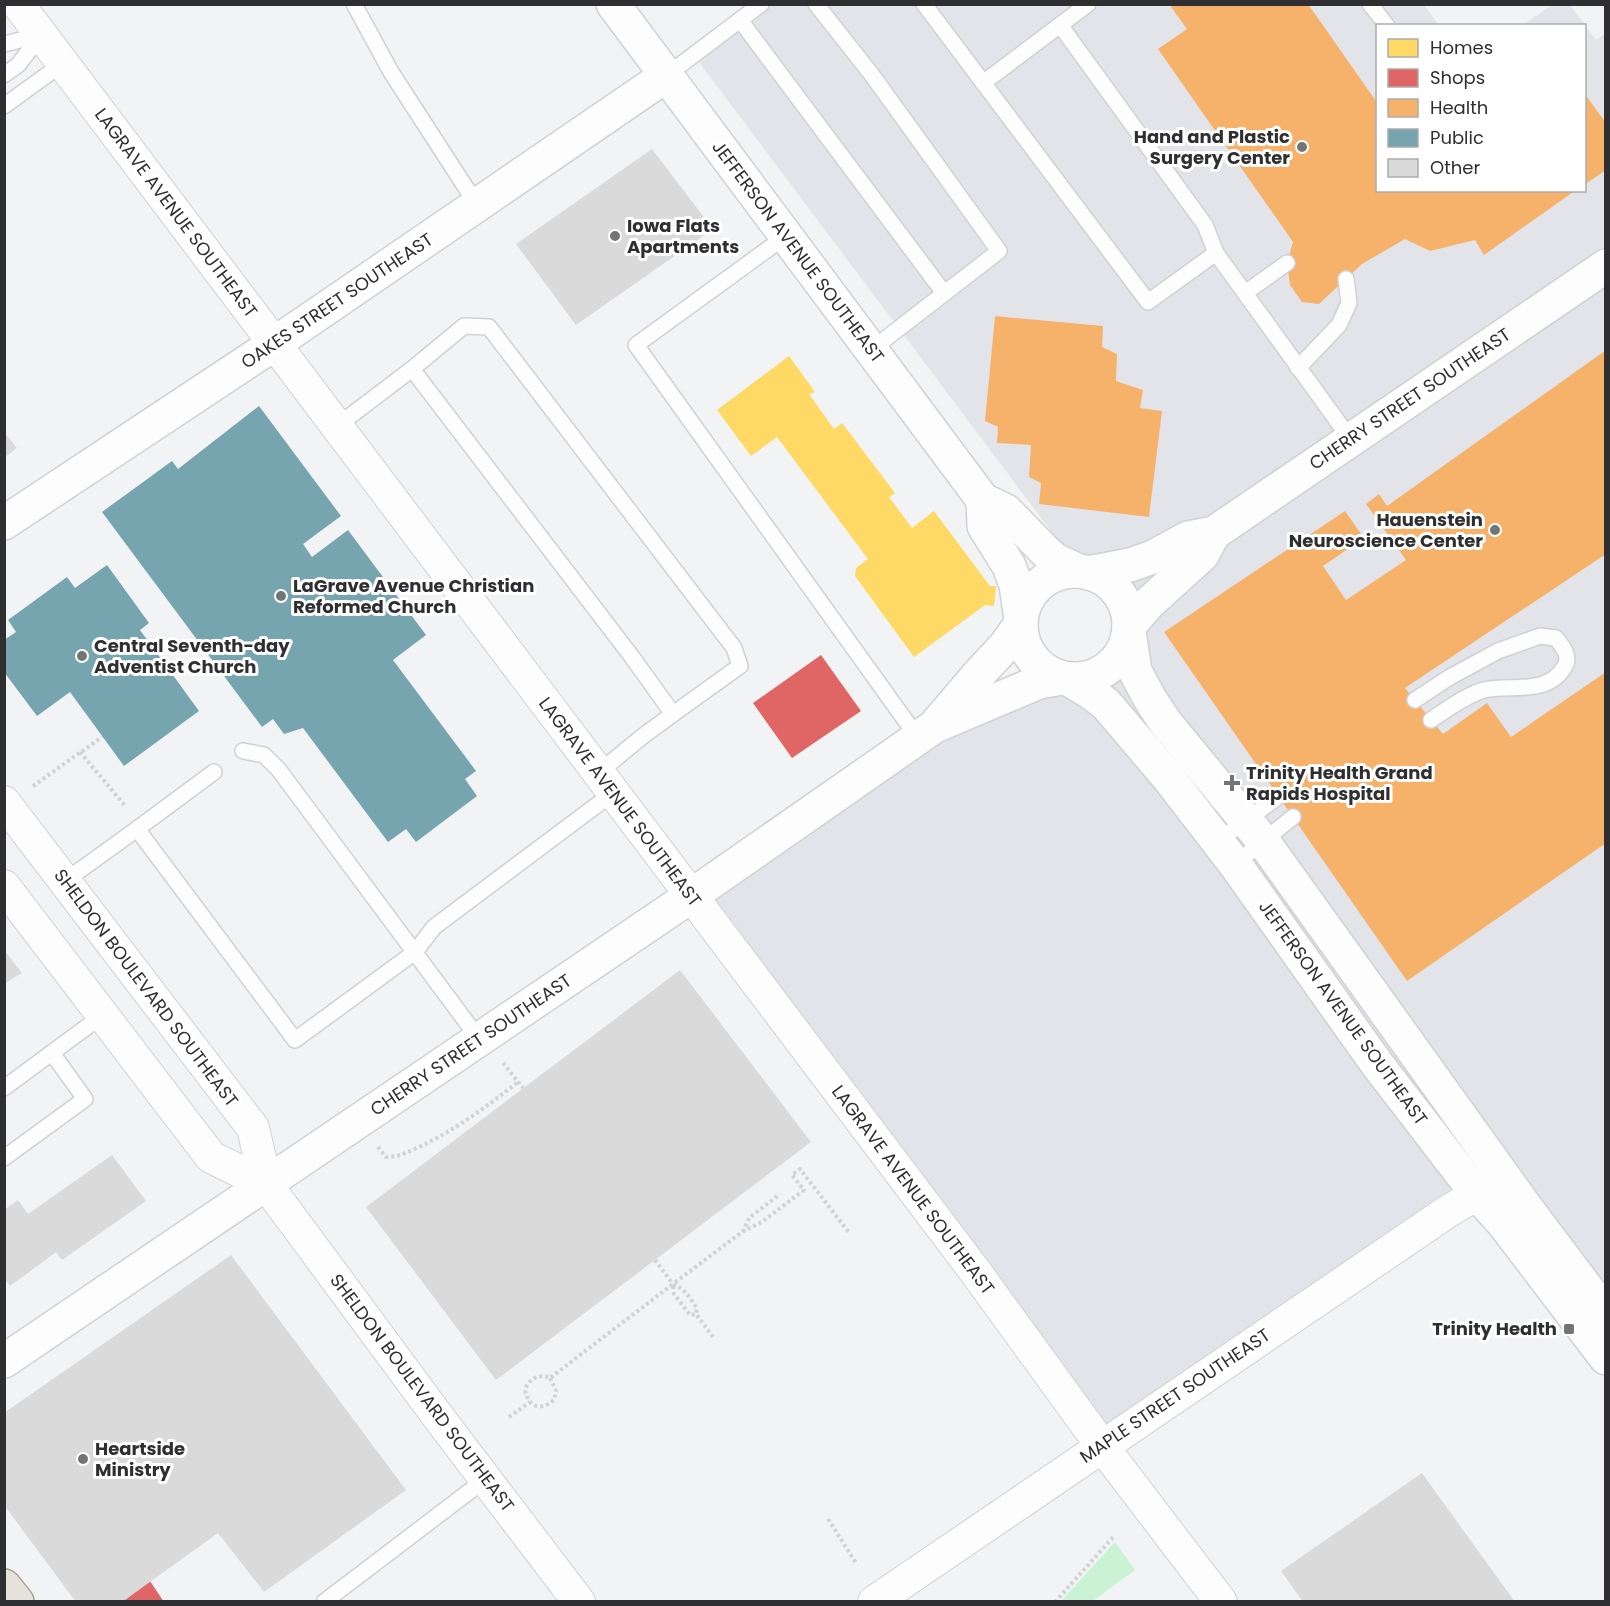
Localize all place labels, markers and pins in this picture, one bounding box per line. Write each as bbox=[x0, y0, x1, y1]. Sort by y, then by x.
place label: Hand and Plastic Surgery Center bbox=[1134, 124, 1290, 170]
marker: Hand and Plastic Surgery Center bbox=[1295, 140, 1309, 154]
place label: Iowa Flats Apartments bbox=[627, 213, 739, 259]
marker: Iowa Flats Apartments bbox=[608, 229, 622, 243]
place label: Hauenstein Neuroscience Center bbox=[1289, 507, 1483, 553]
marker: Hauenstein Neuroscience Center bbox=[1488, 523, 1502, 537]
place label: LaGrave Avenue Christian Reformed Church bbox=[293, 573, 534, 619]
marker: LaGrave Avenue Christian Reformed Church bbox=[274, 589, 288, 603]
place label: Central Seventh-day Adventist Church bbox=[94, 633, 290, 679]
marker: Central Seventh-day Adventist Church bbox=[75, 649, 89, 663]
place label: Trinity Health Grand Rapids Hospital bbox=[1246, 760, 1433, 806]
marker: Trinity Health Grand Rapids Hospital bbox=[1223, 774, 1241, 792]
place label: Trinity Health bbox=[1432, 1316, 1557, 1341]
marker: Trinity Health bbox=[1562, 1322, 1576, 1336]
place label: Heartside Ministry bbox=[95, 1436, 185, 1482]
marker: Heartside Ministry bbox=[76, 1452, 90, 1466]

